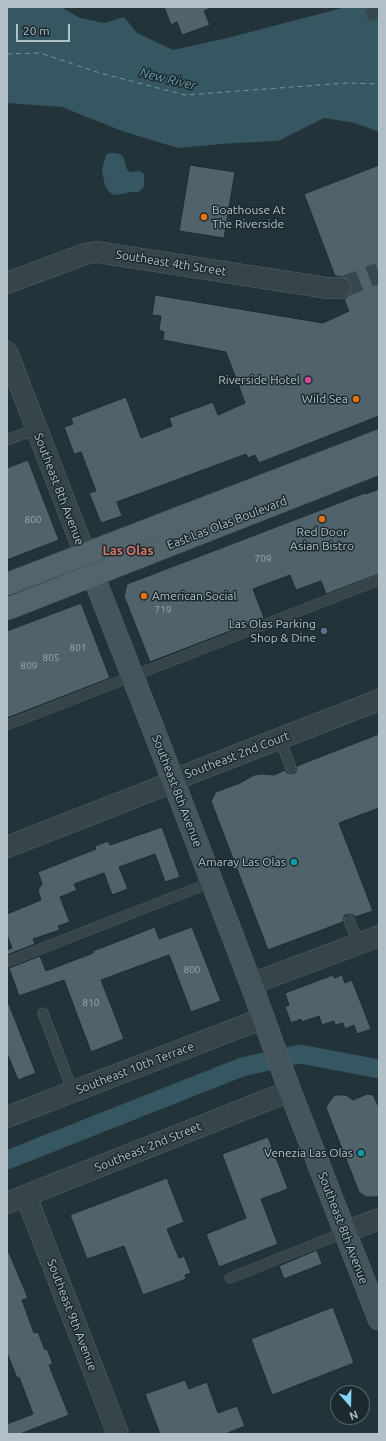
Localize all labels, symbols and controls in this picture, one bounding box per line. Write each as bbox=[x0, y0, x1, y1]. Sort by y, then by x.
scale bar bbox=[18, 16, 72, 42]
text: 20 m bbox=[23, 24, 50, 37]
water label: New River bbox=[138, 64, 198, 94]
place label: Boathouse At The Riverside bbox=[212, 203, 285, 231]
marker: Boathouse At The Riverside bbox=[199, 212, 209, 222]
street label: Southeast 4th Street bbox=[115, 247, 227, 279]
place label: Riverside Hotel bbox=[218, 373, 300, 387]
marker: Riverside Hotel bbox=[303, 375, 313, 385]
place label: Wild Sea bbox=[302, 392, 348, 406]
marker: Wild Sea bbox=[351, 394, 361, 404]
street label: Southeast 8th Avenue bbox=[31, 431, 87, 547]
street label: East Las Olas Boulevard bbox=[165, 493, 289, 553]
house number: 800 bbox=[25, 514, 41, 526]
marker: Red Door Asian Bistro bbox=[317, 514, 327, 524]
place label: Red Door Asian Bistro bbox=[290, 525, 354, 553]
district label: Las Olas bbox=[102, 543, 154, 559]
house number: 709 bbox=[255, 553, 271, 565]
place label: American Social bbox=[152, 589, 237, 603]
marker: American Social bbox=[139, 591, 149, 601]
house number: 719 bbox=[155, 604, 171, 616]
place label: Las Olas Parking Shop & Dine bbox=[229, 617, 316, 645]
marker: Las Olas Parking Shop & Dine bbox=[319, 626, 329, 636]
house number: 801 bbox=[70, 642, 86, 654]
house number: 805 bbox=[43, 652, 59, 664]
house number: 809 bbox=[21, 660, 37, 672]
street label: Southeast 2nd Court bbox=[183, 728, 291, 782]
street label: Southeast 8th Avenue bbox=[149, 733, 205, 849]
place label: Amaray Las Olas bbox=[198, 855, 286, 869]
marker: Amaray Las Olas bbox=[289, 857, 299, 867]
house number: 800 bbox=[184, 964, 200, 976]
house number: 810 bbox=[83, 997, 99, 1009]
street label: Southeast 10th Terrace bbox=[74, 1039, 196, 1097]
street label: Southeast 2nd Street bbox=[92, 1119, 204, 1175]
place label: Venezia Las Olas bbox=[264, 1146, 353, 1160]
marker: Venezia Las Olas bbox=[356, 1148, 366, 1158]
street label: Southeast 8th Avenue bbox=[315, 1170, 371, 1286]
street label: Southeast 9th Avenue bbox=[44, 1257, 100, 1373]
north arrow bbox=[330, 1385, 370, 1425]
text: N bbox=[348, 1408, 360, 1422]

